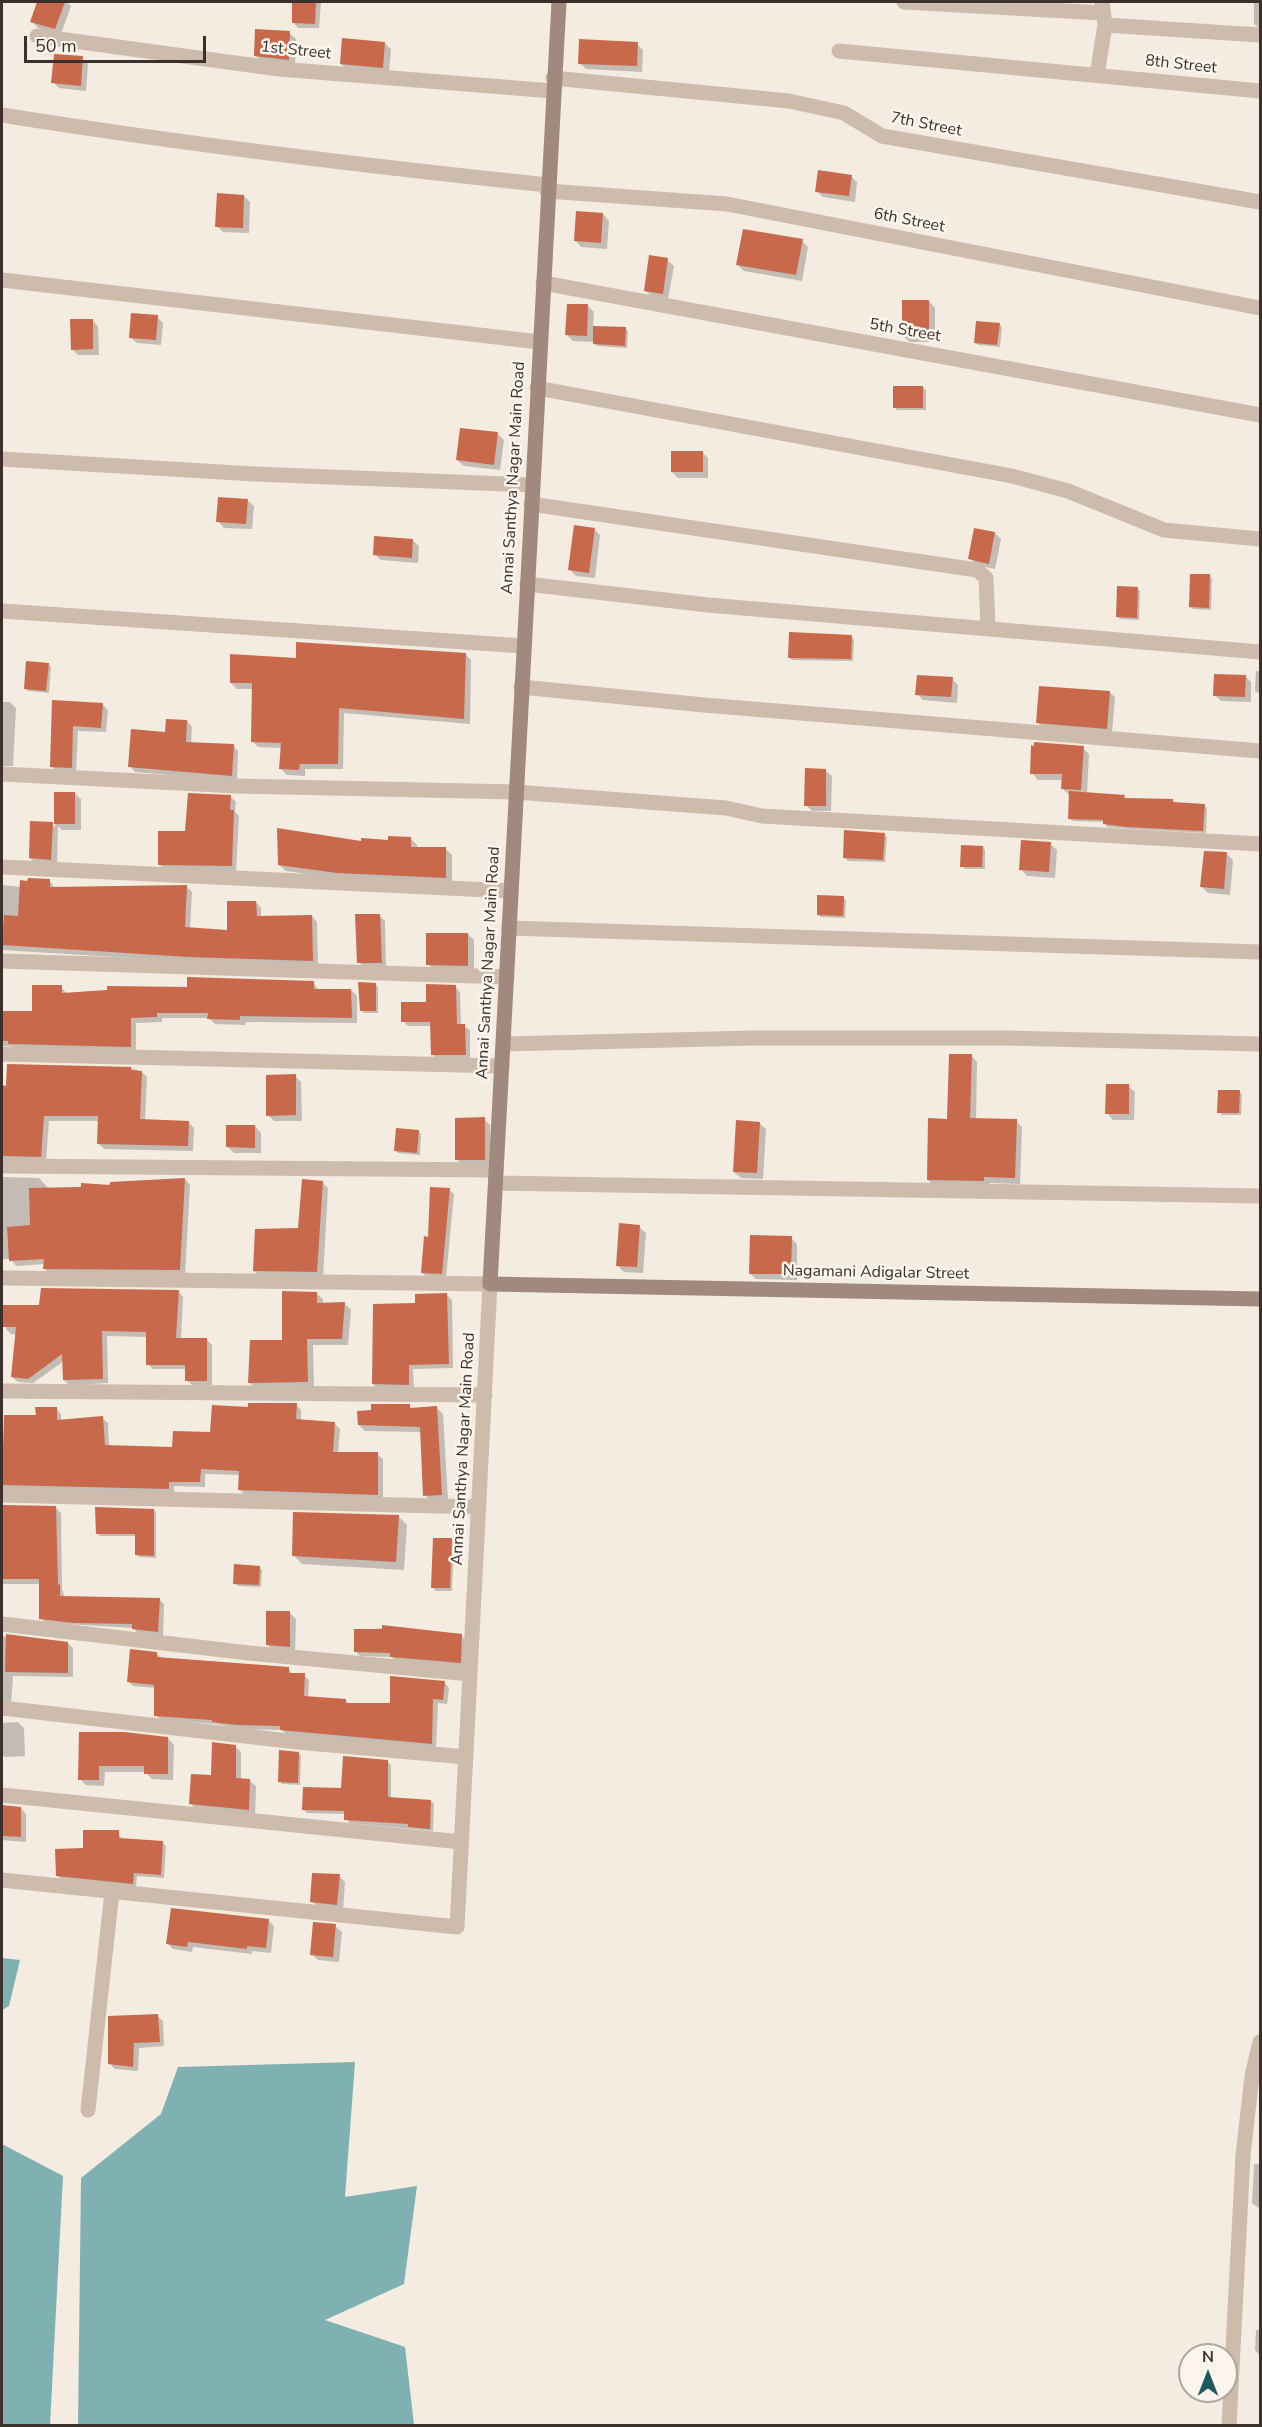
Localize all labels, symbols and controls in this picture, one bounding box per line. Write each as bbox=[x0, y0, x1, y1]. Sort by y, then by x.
scale bar bbox=[27, 24, 208, 62]
text: 50 m bbox=[35, 34, 77, 58]
street label: 1st Street bbox=[260, 38, 332, 64]
street label: 8th Street bbox=[1144, 52, 1218, 78]
street label: 7th Street bbox=[889, 109, 963, 141]
street label: 6th Street bbox=[872, 205, 946, 237]
street label: 5th Street bbox=[868, 315, 942, 347]
street label: Annai Santhya Nagar Main Road bbox=[498, 361, 530, 595]
street label: Annai Santhya Nagar Main Road bbox=[473, 846, 505, 1080]
street label: Nagamani Adigalar Street bbox=[783, 1262, 969, 1284]
street label: Annai Santhya Nagar Main Road bbox=[448, 1332, 480, 1566]
north arrow bbox=[1178, 2343, 1238, 2403]
text: N bbox=[1202, 2346, 1214, 2368]

